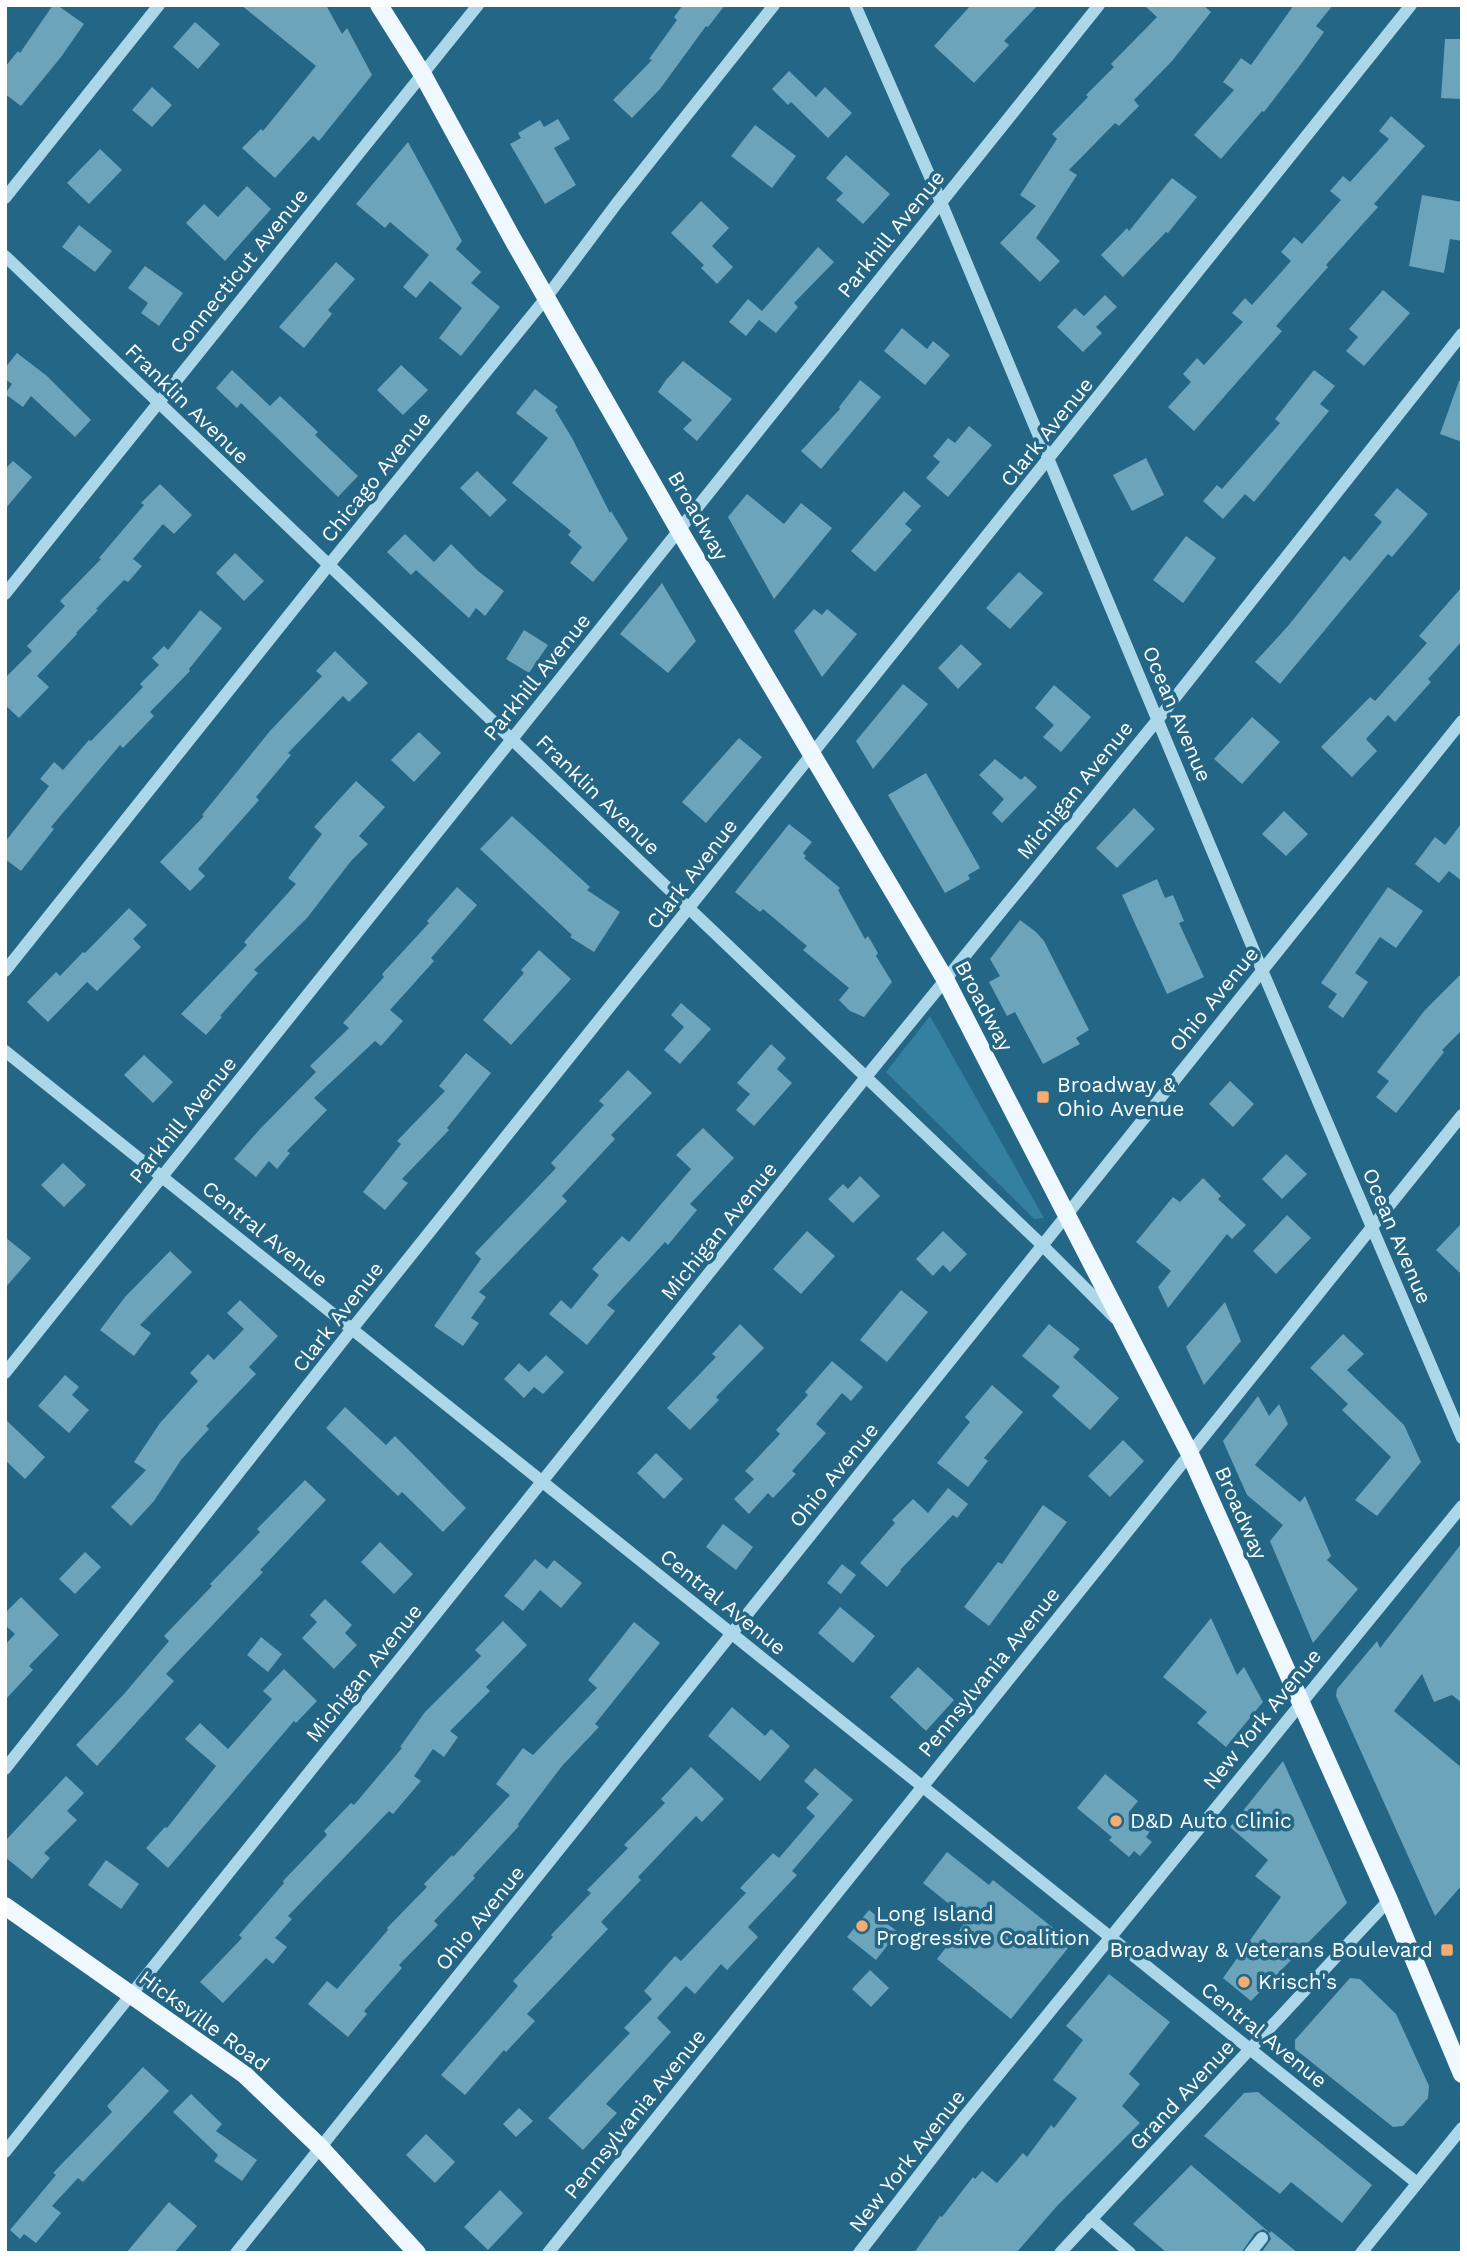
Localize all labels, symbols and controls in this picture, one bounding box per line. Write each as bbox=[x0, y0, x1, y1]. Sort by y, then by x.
street label: Parkhill Avenue bbox=[832, 165, 950, 302]
street label: Connecticut Avenue bbox=[164, 183, 313, 358]
street label: Franklin Avenue bbox=[120, 338, 255, 469]
street label: Clark Avenue bbox=[995, 372, 1098, 491]
street label: Chicago Avenue bbox=[315, 406, 436, 547]
street label: Broadway bbox=[663, 467, 734, 565]
street label: Parkhill Avenue bbox=[478, 608, 596, 745]
street label: Ocean Avenue bbox=[1138, 642, 1217, 785]
street label: Michigan Avenue bbox=[1011, 716, 1138, 864]
street label: Franklin Avenue bbox=[531, 729, 666, 860]
street label: Clark Avenue bbox=[641, 813, 743, 934]
street label: Ohio Avenue bbox=[1164, 941, 1263, 1056]
street label: Broadway bbox=[950, 956, 1019, 1055]
street label: Parkhill Avenue bbox=[124, 1051, 242, 1188]
place label: Broadway & Ohio Avenue bbox=[1057, 1072, 1184, 1121]
marker: Broadway & Ohio Avenue bbox=[1035, 1089, 1051, 1105]
street label: Michigan Avenue bbox=[655, 1157, 782, 1305]
street label: Ocean Avenue bbox=[1358, 1164, 1437, 1307]
street label: Central Avenue bbox=[197, 1175, 333, 1292]
street label: Clark Avenue bbox=[287, 1256, 389, 1377]
street label: Ohio Avenue bbox=[784, 1417, 883, 1532]
street label: Broadway bbox=[1210, 1462, 1273, 1563]
street label: Central Avenue bbox=[655, 1543, 791, 1660]
street label: Pennsylvania Avenue bbox=[912, 1582, 1065, 1762]
street label: Michigan Avenue bbox=[300, 1599, 427, 1747]
street label: New York Avenue bbox=[1197, 1643, 1326, 1794]
place label: D&D Auto Clinic bbox=[1130, 1808, 1292, 1833]
marker: D&D Auto Clinic bbox=[1108, 1813, 1124, 1829]
street label: Ohio Avenue bbox=[430, 1860, 529, 1975]
place label: Long Island Progressive Coalition bbox=[876, 1901, 1090, 1950]
marker: Long Island Progressive Coalition bbox=[854, 1918, 870, 1934]
place label: Broadway & Veterans Boulevard bbox=[1110, 1937, 1433, 1962]
marker: Broadway & Veterans Boulevard bbox=[1439, 1942, 1455, 1958]
street label: Hicksville Road bbox=[134, 1965, 274, 2076]
place label: Krisch's bbox=[1258, 1969, 1337, 1994]
marker: Krisch's bbox=[1236, 1974, 1252, 1990]
street label: Central Avenue bbox=[1196, 1976, 1332, 2093]
street label: Pennsylvania Avenue bbox=[558, 2024, 711, 2204]
street label: Grand Avenue bbox=[1124, 2034, 1239, 2155]
street label: New York Avenue bbox=[843, 2084, 970, 2237]

